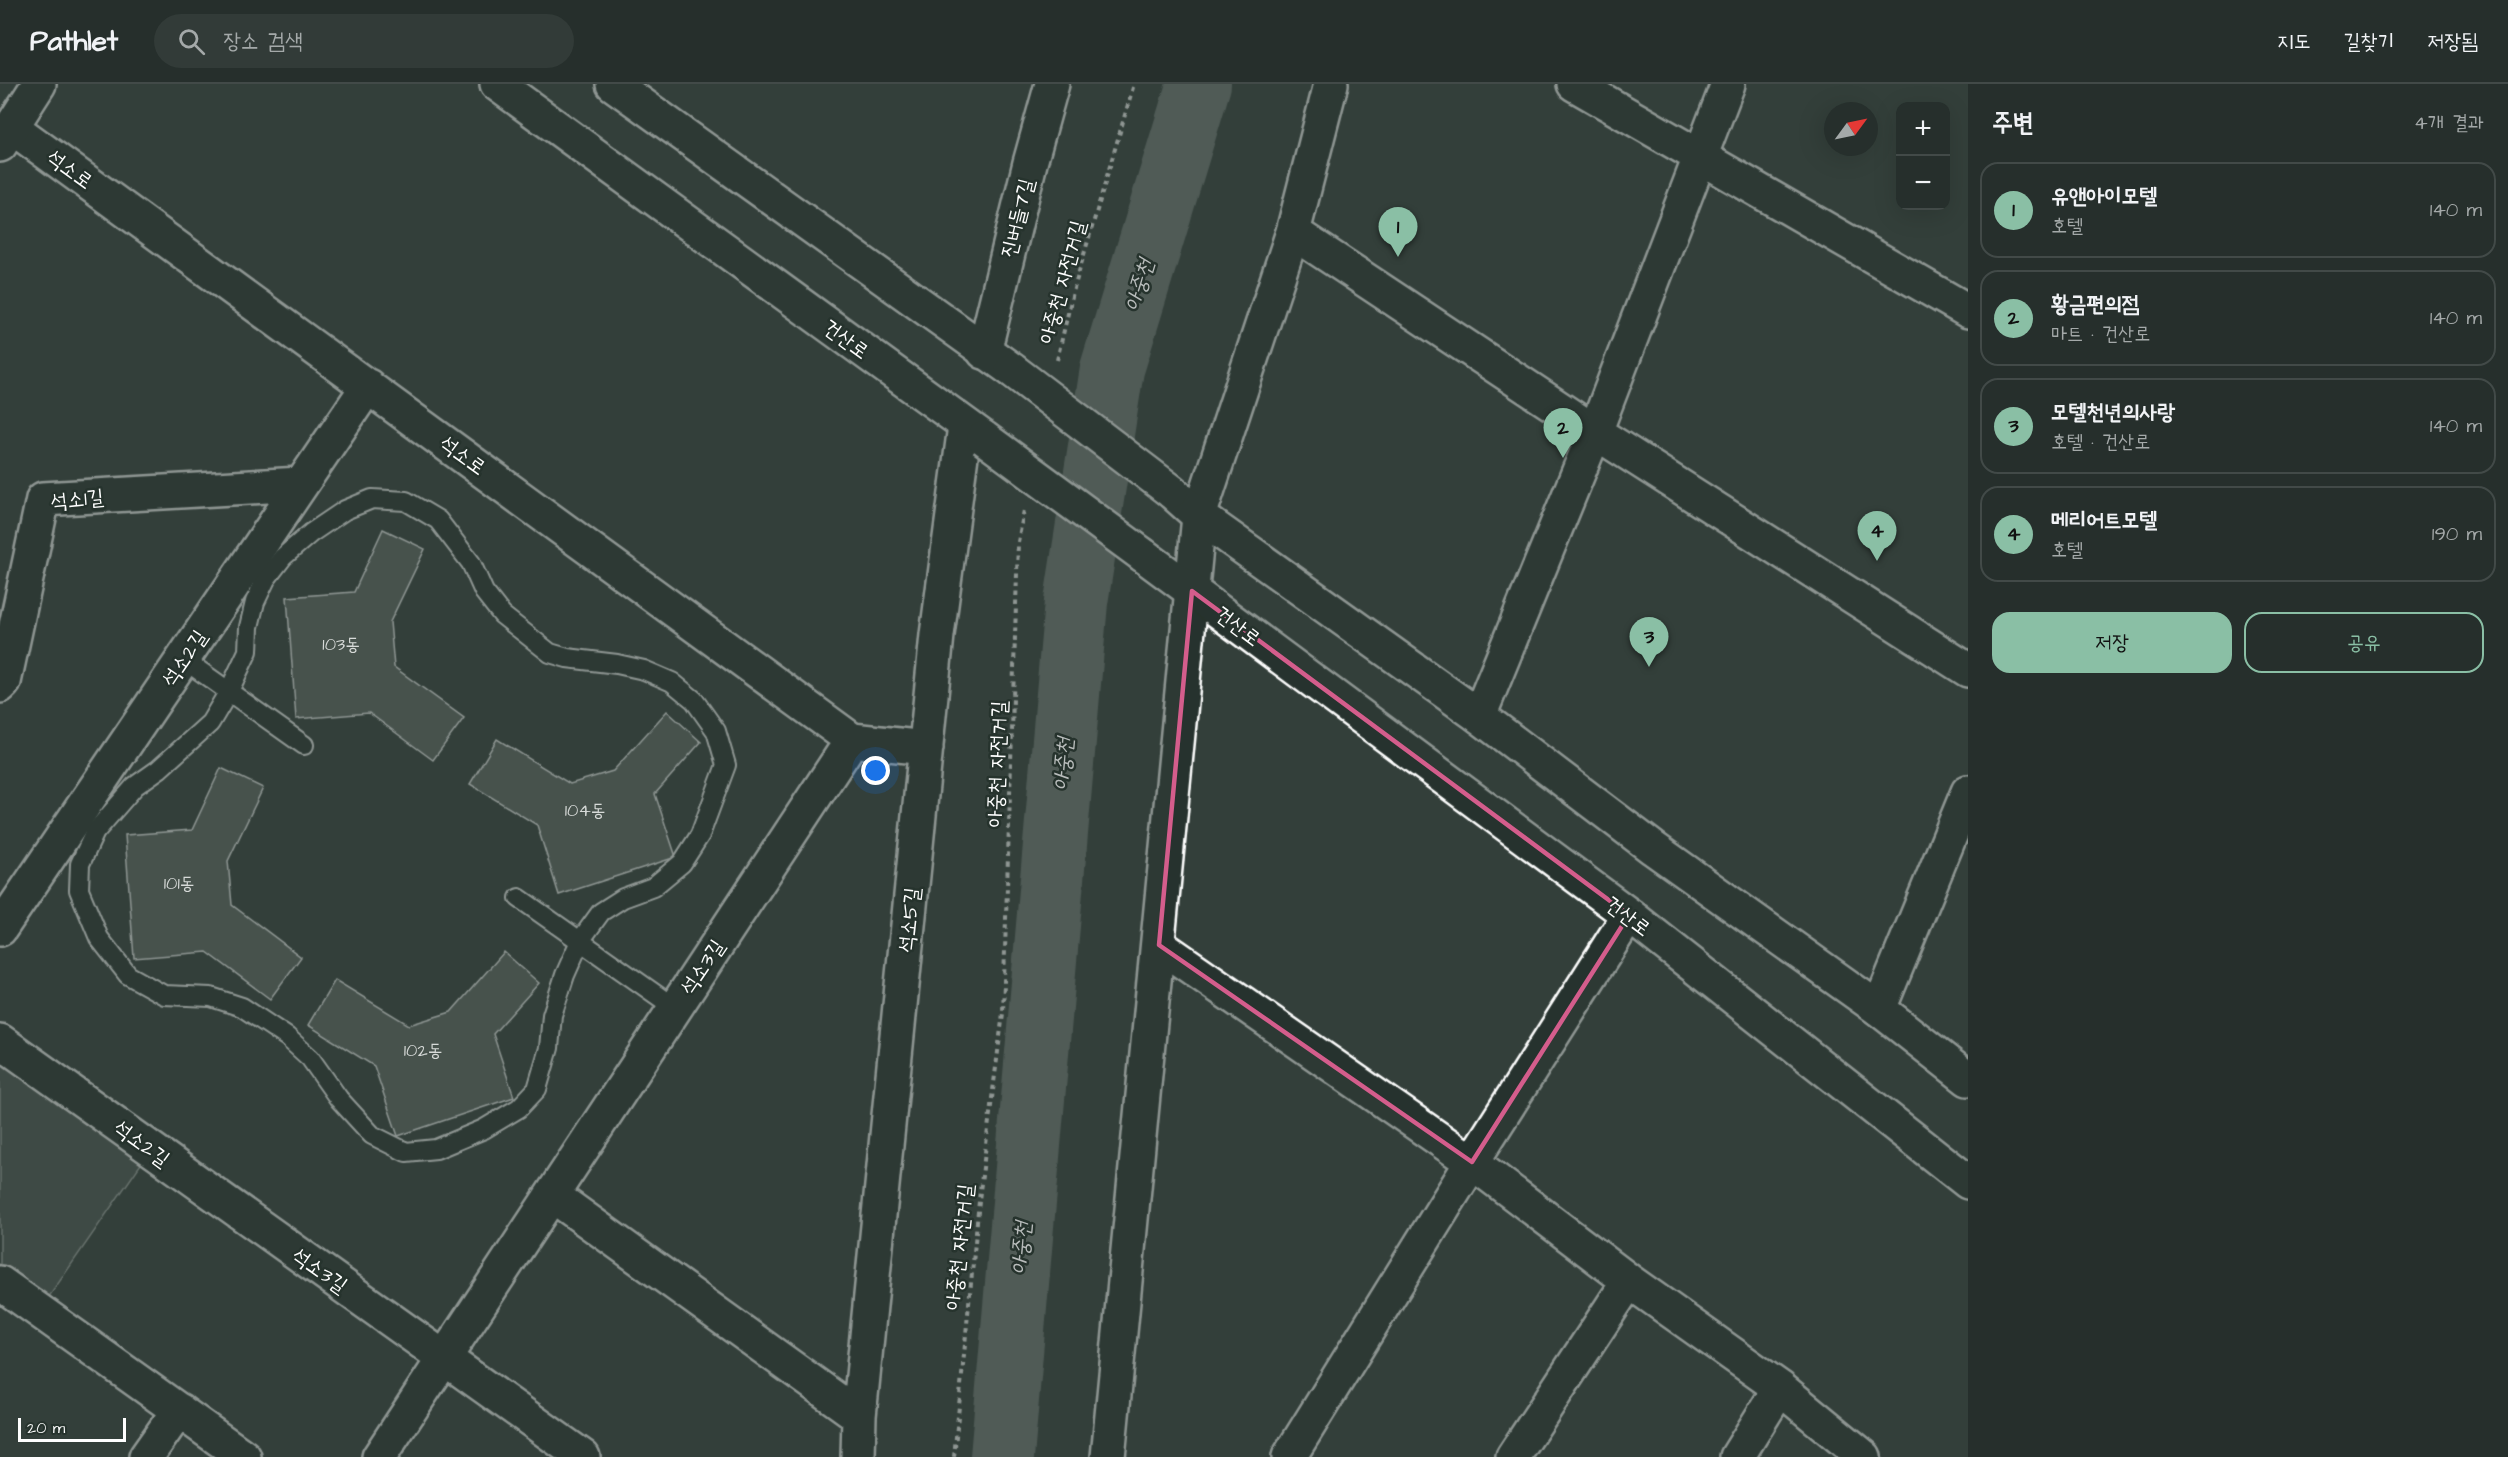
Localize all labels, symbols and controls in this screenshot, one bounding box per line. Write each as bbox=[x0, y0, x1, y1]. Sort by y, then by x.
search box bbox=[154, 14, 574, 68]
text: Pathlet bbox=[30, 22, 118, 61]
icon: search bbox=[175, 25, 208, 58]
text: 장소 검색 bbox=[223, 26, 303, 57]
text: 지도 bbox=[2277, 27, 2311, 56]
text: 길찾기 bbox=[2344, 27, 2394, 56]
text: 저장됨 bbox=[2427, 27, 2478, 56]
north arrow bbox=[1824, 102, 1878, 156]
map controls bbox=[1896, 102, 1950, 210]
button: + bbox=[1896, 102, 1950, 156]
text: 주변 bbox=[1992, 105, 2034, 141]
text: 4개 결과 bbox=[2414, 109, 2484, 137]
street label: 석소로 bbox=[41, 143, 99, 196]
button: − bbox=[1896, 156, 1950, 210]
street label: 진버들7길 bbox=[994, 175, 1041, 261]
text: 유앤아이모텔 bbox=[2051, 181, 2157, 212]
text: 1 bbox=[2012, 196, 2015, 224]
text: 140 m bbox=[2430, 196, 2482, 224]
pin: 1 bbox=[1378, 208, 1418, 257]
text: 호텔 bbox=[2051, 212, 2083, 240]
street label: 아중천 자전거길 bbox=[1032, 217, 1093, 347]
water label: 아중천 bbox=[1117, 253, 1163, 315]
text: 황금편의점 bbox=[2051, 289, 2140, 320]
text: 2 bbox=[2008, 304, 2019, 332]
text: 140 m bbox=[2430, 304, 2482, 332]
street label: 건산로 bbox=[817, 313, 875, 366]
text: 마트 · 건산로 bbox=[2051, 320, 2150, 348]
text: 모텔천년의사랑 bbox=[2051, 397, 2175, 428]
pin: 2 bbox=[1544, 408, 1582, 458]
text: 3 bbox=[2008, 412, 2019, 440]
text: 140 m bbox=[2430, 412, 2482, 440]
text: 호텔 · 건산로 bbox=[2051, 428, 2150, 456]
street label: 석소로 bbox=[434, 429, 492, 482]
street label: 석소1길 bbox=[49, 482, 105, 517]
text: 메리어트모텔 bbox=[2051, 505, 2157, 536]
pin: 4 bbox=[1858, 512, 1896, 561]
text: 4 bbox=[2007, 520, 2020, 548]
text: 190 m bbox=[2432, 520, 2482, 548]
text: 호텔 bbox=[2051, 536, 2083, 564]
street label: 건산로 bbox=[1209, 600, 1267, 653]
button: 저장 bbox=[1992, 612, 2232, 673]
button: 공유 bbox=[2244, 612, 2484, 673]
pin: 3 bbox=[1630, 618, 1668, 667]
street label: 석소2길 bbox=[155, 624, 214, 692]
house number: 103동 bbox=[322, 632, 360, 657]
street label: 아중천 자전거길 bbox=[981, 700, 1014, 828]
water label: 아중천 bbox=[1046, 734, 1081, 792]
your location bbox=[861, 756, 890, 785]
house number: 104동 bbox=[565, 798, 605, 823]
house number: 101동 bbox=[164, 871, 194, 896]
street label: 석소5길 bbox=[892, 886, 927, 954]
street label: 건산로 bbox=[1599, 890, 1657, 943]
street label: 석소3길 bbox=[673, 934, 732, 1001]
house number: 102동 bbox=[404, 1038, 442, 1063]
street label: 석소2길 bbox=[108, 1113, 176, 1174]
street label: 아중천 자전거길 bbox=[938, 1182, 981, 1312]
water label: 아중천 bbox=[1004, 1218, 1039, 1276]
street label: 석소3길 bbox=[286, 1241, 353, 1300]
scale bar bbox=[18, 1415, 126, 1442]
text: 20 m bbox=[27, 1417, 65, 1439]

